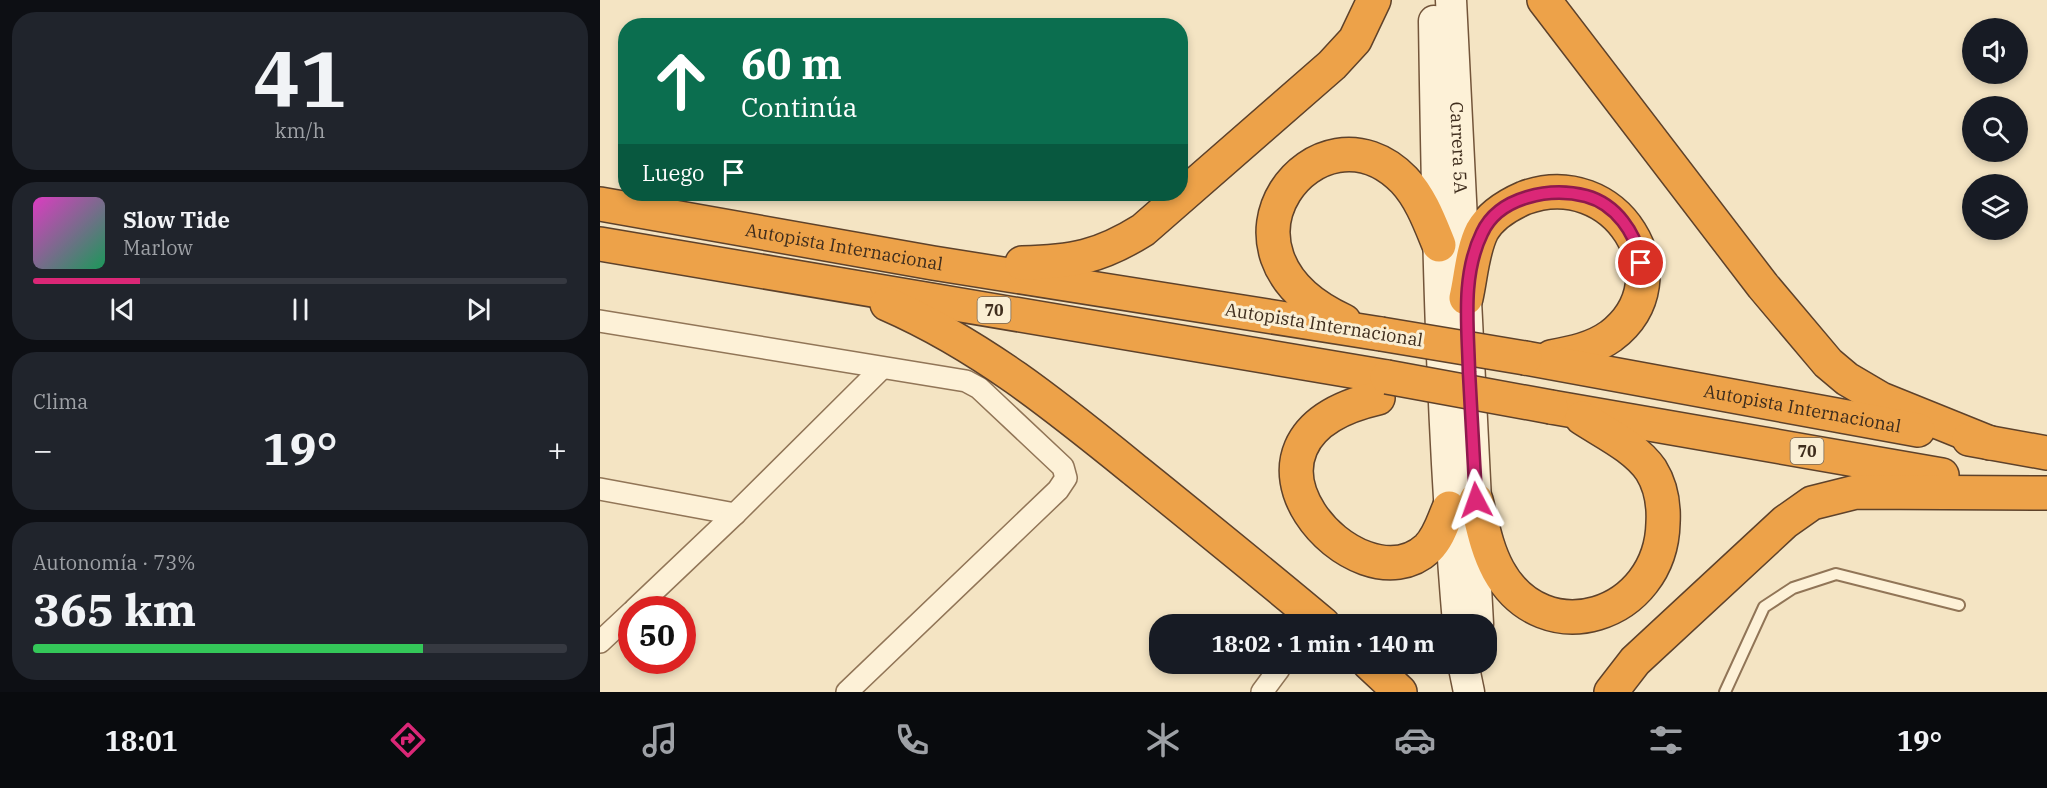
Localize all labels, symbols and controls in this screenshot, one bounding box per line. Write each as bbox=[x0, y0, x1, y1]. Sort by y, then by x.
map controls bbox=[1962, 18, 2028, 240]
button: sound bbox=[1962, 18, 2028, 84]
text: 41 bbox=[253, 27, 347, 128]
text: 60 m bbox=[741, 36, 842, 91]
icon: ahead bbox=[642, 42, 720, 120]
text: Continúa bbox=[741, 89, 857, 124]
button: search bbox=[1962, 96, 2028, 162]
street label: Carrera 5A bbox=[1445, 101, 1473, 195]
text: km/h bbox=[275, 117, 325, 144]
icon: arrive bbox=[717, 156, 750, 189]
text: Luego bbox=[642, 158, 705, 187]
button: layers bbox=[1962, 174, 2028, 240]
text: Slow Tide bbox=[123, 205, 230, 234]
street label: Autopista Internacional bbox=[744, 218, 945, 275]
text: Marlow bbox=[123, 234, 193, 261]
pin bbox=[1615, 237, 1666, 288]
icon: arrive bbox=[1624, 246, 1657, 279]
icon: previous bbox=[106, 293, 139, 326]
icon: pause bbox=[284, 293, 317, 326]
icon: next bbox=[462, 293, 495, 326]
road number: 70 bbox=[978, 297, 1010, 323]
street label: Autopista Internacional bbox=[1223, 297, 1425, 352]
street label: Autopista Internacional bbox=[1702, 379, 1903, 438]
text: Clima bbox=[33, 388, 88, 415]
text: 19° bbox=[262, 419, 338, 477]
text: − bbox=[33, 428, 53, 471]
text: + bbox=[547, 428, 567, 471]
road number: 70 bbox=[1790, 438, 1824, 464]
position arrow bbox=[1444, 468, 1508, 532]
text: Autonomía · 73% bbox=[33, 549, 195, 576]
text: 365 km bbox=[33, 580, 196, 638]
speed limit sign: 50 bbox=[618, 596, 696, 674]
text: 18:02 · 1 min · 140 m bbox=[1211, 629, 1435, 658]
icon: directions bbox=[387, 719, 429, 761]
icon: music bbox=[639, 719, 681, 761]
icon: phone bbox=[891, 719, 933, 761]
icon: climate bbox=[1142, 719, 1184, 761]
icon: car bbox=[1394, 719, 1436, 761]
icon: filters bbox=[1645, 719, 1687, 761]
text: 18:01 bbox=[105, 723, 178, 758]
text: 19° bbox=[1897, 723, 1942, 758]

